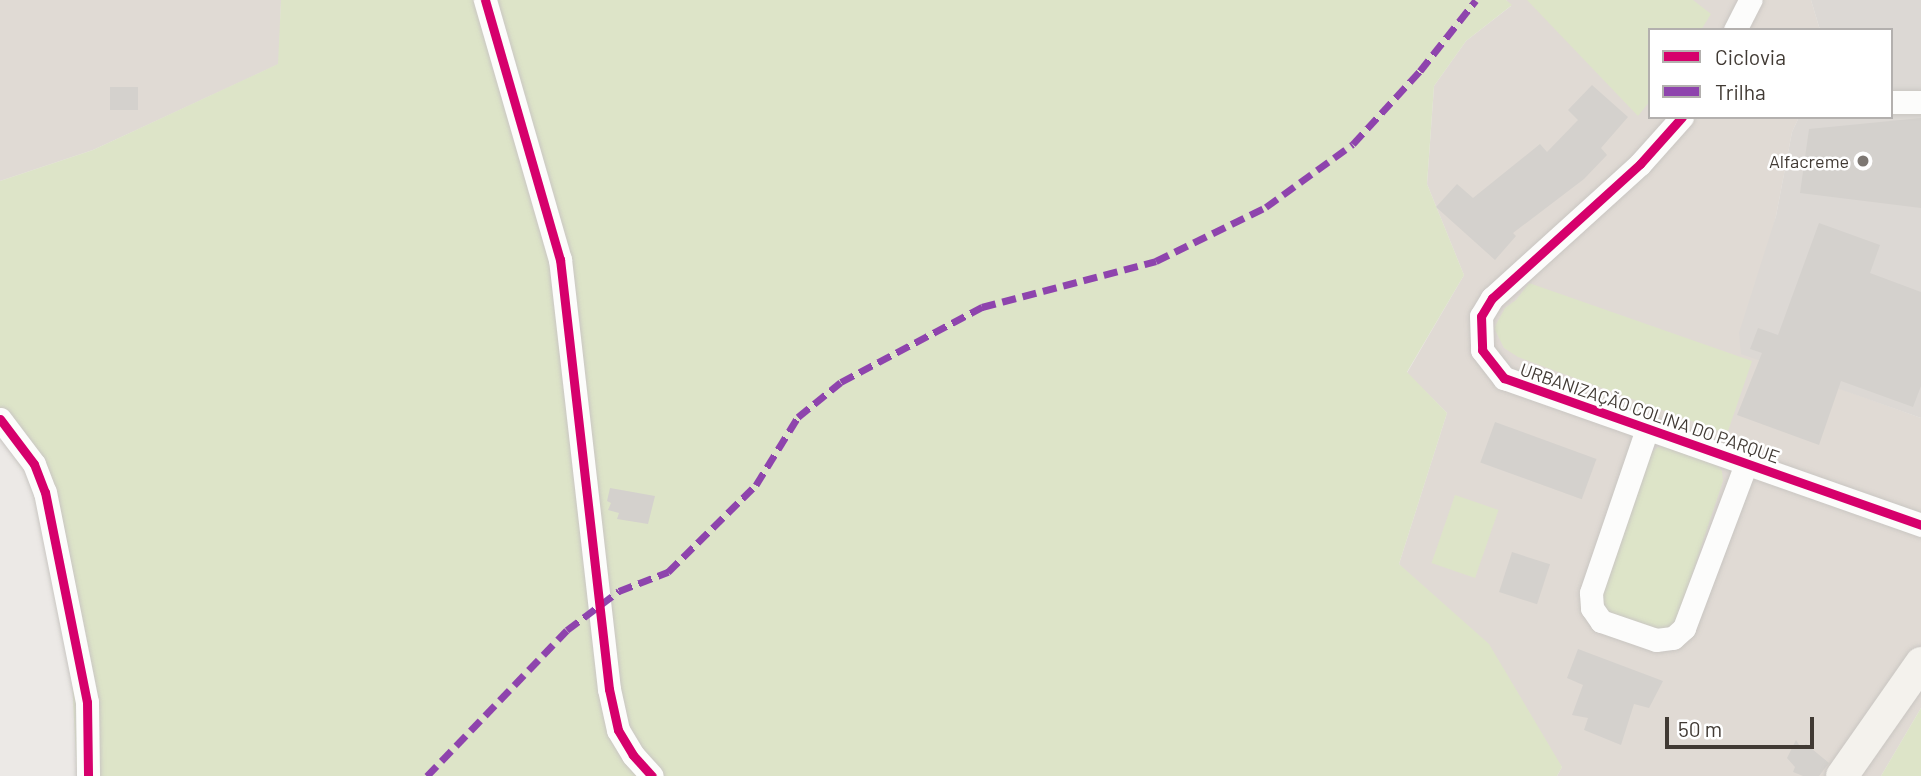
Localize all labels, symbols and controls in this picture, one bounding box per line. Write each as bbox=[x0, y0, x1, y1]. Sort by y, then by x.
legend bbox=[1648, 28, 1893, 119]
text: Ciclovia bbox=[1715, 44, 1786, 69]
text: Trilha bbox=[1715, 79, 1766, 104]
place label: Alfacreme bbox=[1769, 150, 1849, 172]
marker: Alfacreme bbox=[1855, 153, 1871, 169]
street label: URBANIZAÇÃO COLINA DO PARQUE bbox=[1517, 358, 1783, 468]
scale bar bbox=[1669, 702, 1818, 746]
text: 50 m bbox=[1678, 716, 1722, 741]

